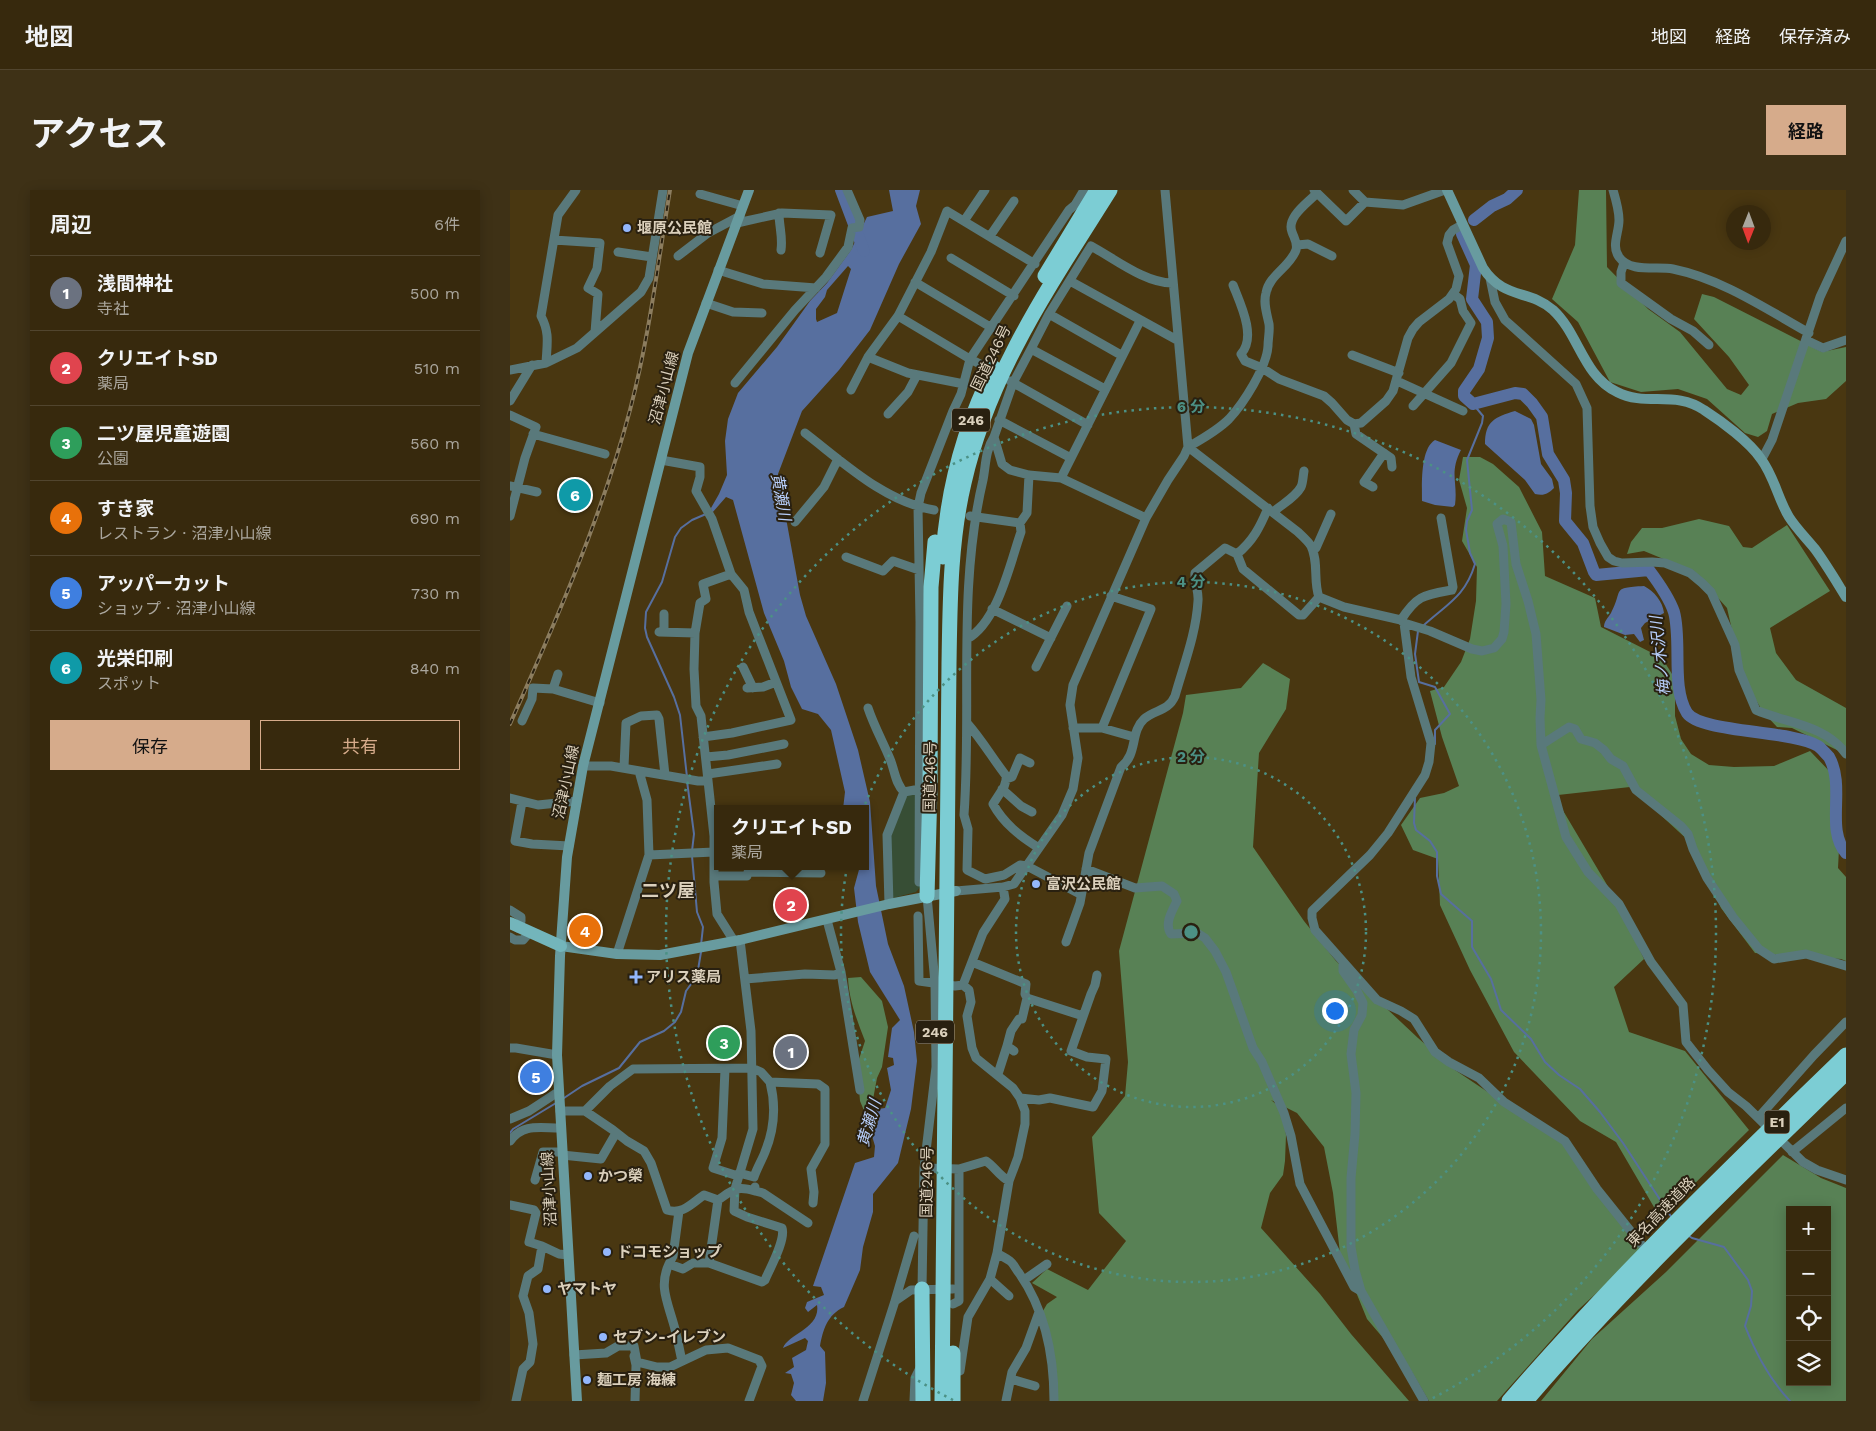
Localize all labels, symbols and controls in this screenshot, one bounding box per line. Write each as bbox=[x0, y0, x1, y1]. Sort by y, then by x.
text: 地図 bbox=[25, 23, 73, 51]
text: 地図 bbox=[1651, 26, 1687, 47]
text: 経路 bbox=[1715, 26, 1751, 47]
text: 保存済み bbox=[1779, 26, 1851, 47]
button: 経路 bbox=[1766, 105, 1846, 155]
text: アクセス bbox=[30, 113, 168, 155]
north arrow bbox=[1726, 205, 1771, 250]
text: 周辺 bbox=[50, 212, 92, 237]
text: 6件 bbox=[434, 215, 460, 234]
place label: 堰原公民館 bbox=[637, 219, 712, 237]
marker: 堰原公民館 bbox=[621, 222, 633, 234]
text: 浅間神社 bbox=[97, 272, 173, 295]
text: 1 bbox=[63, 284, 69, 303]
text: 500 m bbox=[410, 284, 460, 303]
text: 寺社 bbox=[97, 299, 129, 318]
street label: 国道246号 bbox=[967, 322, 1015, 394]
text: クリエイトSD bbox=[97, 347, 218, 370]
street label: 沼津小山線 bbox=[646, 349, 682, 427]
text: 2 bbox=[61, 359, 71, 378]
text: 510 m bbox=[414, 359, 460, 378]
text: 薬局 bbox=[97, 374, 129, 393]
text: 6 分 bbox=[1177, 398, 1205, 416]
road number: 246 bbox=[952, 408, 990, 432]
text: 二ツ屋児童遊園 bbox=[97, 422, 230, 445]
text: 3 bbox=[61, 434, 71, 453]
text: 560 m bbox=[410, 434, 460, 453]
text: 公園 bbox=[97, 449, 129, 468]
water label: 黄瀬川 bbox=[767, 472, 795, 524]
pin: 6 bbox=[559, 476, 591, 514]
text: すき家 bbox=[97, 497, 154, 520]
text: 4 bbox=[61, 509, 71, 528]
text: 690 m bbox=[410, 509, 460, 528]
text: レストラン · 沼津小山線 bbox=[97, 524, 272, 543]
text: アッパーカット bbox=[97, 572, 230, 595]
text: 4 分 bbox=[1177, 573, 1205, 591]
text: 5 bbox=[61, 584, 71, 603]
text: 730 m bbox=[411, 584, 460, 603]
text: ショップ · 沼津小山線 bbox=[97, 599, 256, 618]
water label: 梅ノ木沢川 bbox=[1646, 613, 1674, 697]
text: 光栄印刷 bbox=[97, 647, 173, 670]
text: 6 bbox=[61, 659, 71, 678]
text: 840 m bbox=[410, 659, 460, 678]
text: スポット bbox=[97, 674, 161, 693]
button: 保存 bbox=[50, 720, 250, 770]
button: 共有 bbox=[260, 720, 460, 770]
street label: 国道246号 bbox=[920, 741, 940, 813]
street label: 沼津小山線 bbox=[549, 743, 583, 821]
text: 2 分 bbox=[1177, 748, 1205, 766]
popup bbox=[714, 805, 869, 870]
text: クリエイトSD bbox=[731, 816, 852, 839]
text: 薬局 bbox=[731, 843, 763, 862]
place label: 富沢公民館 bbox=[1046, 875, 1121, 893]
marker: 富沢公民館 bbox=[1030, 878, 1042, 890]
district label: 二ツ屋 bbox=[641, 880, 695, 901]
pin: 2 bbox=[775, 886, 807, 924]
pin: 4 bbox=[569, 912, 601, 950]
centre of rings bbox=[1182, 923, 1200, 941]
place label: アリス薬局 bbox=[646, 968, 721, 986]
marker: アリス薬局 bbox=[630, 971, 642, 983]
your location bbox=[1322, 998, 1348, 1024]
road number: 246 bbox=[916, 1020, 954, 1044]
pin: 3 bbox=[708, 1024, 740, 1062]
pin: 1 bbox=[775, 1033, 807, 1071]
pin: 5 bbox=[520, 1058, 552, 1096]
water label: 黄瀬川 bbox=[853, 1095, 885, 1149]
road number: E1 bbox=[1764, 1110, 1790, 1134]
street label: 国道246号 bbox=[917, 1146, 937, 1218]
street label: 沼津小山線 bbox=[538, 1151, 560, 1227]
place label: かつ榮 bbox=[598, 1167, 643, 1185]
marker: かつ榮 bbox=[582, 1170, 594, 1182]
street label: 東名高速道路 bbox=[1623, 1173, 1699, 1251]
map controls bbox=[1786, 1206, 1831, 1386]
button: + bbox=[1786, 1206, 1831, 1251]
place label: ドコモショップ bbox=[617, 1243, 722, 1261]
marker: ドコモショップ bbox=[601, 1246, 613, 1258]
button: − bbox=[1786, 1251, 1831, 1296]
place label: ヤマトヤ bbox=[557, 1280, 617, 1298]
marker: ヤマトヤ bbox=[541, 1283, 553, 1295]
button: locate bbox=[1786, 1296, 1831, 1341]
place label: セブン-イレブン bbox=[613, 1328, 726, 1346]
marker: セブン-イレブン bbox=[597, 1331, 609, 1343]
button: layers bbox=[1786, 1341, 1831, 1386]
place label: 麺工房 海練 bbox=[597, 1371, 676, 1389]
marker: 麺工房 海練 bbox=[581, 1374, 593, 1386]

